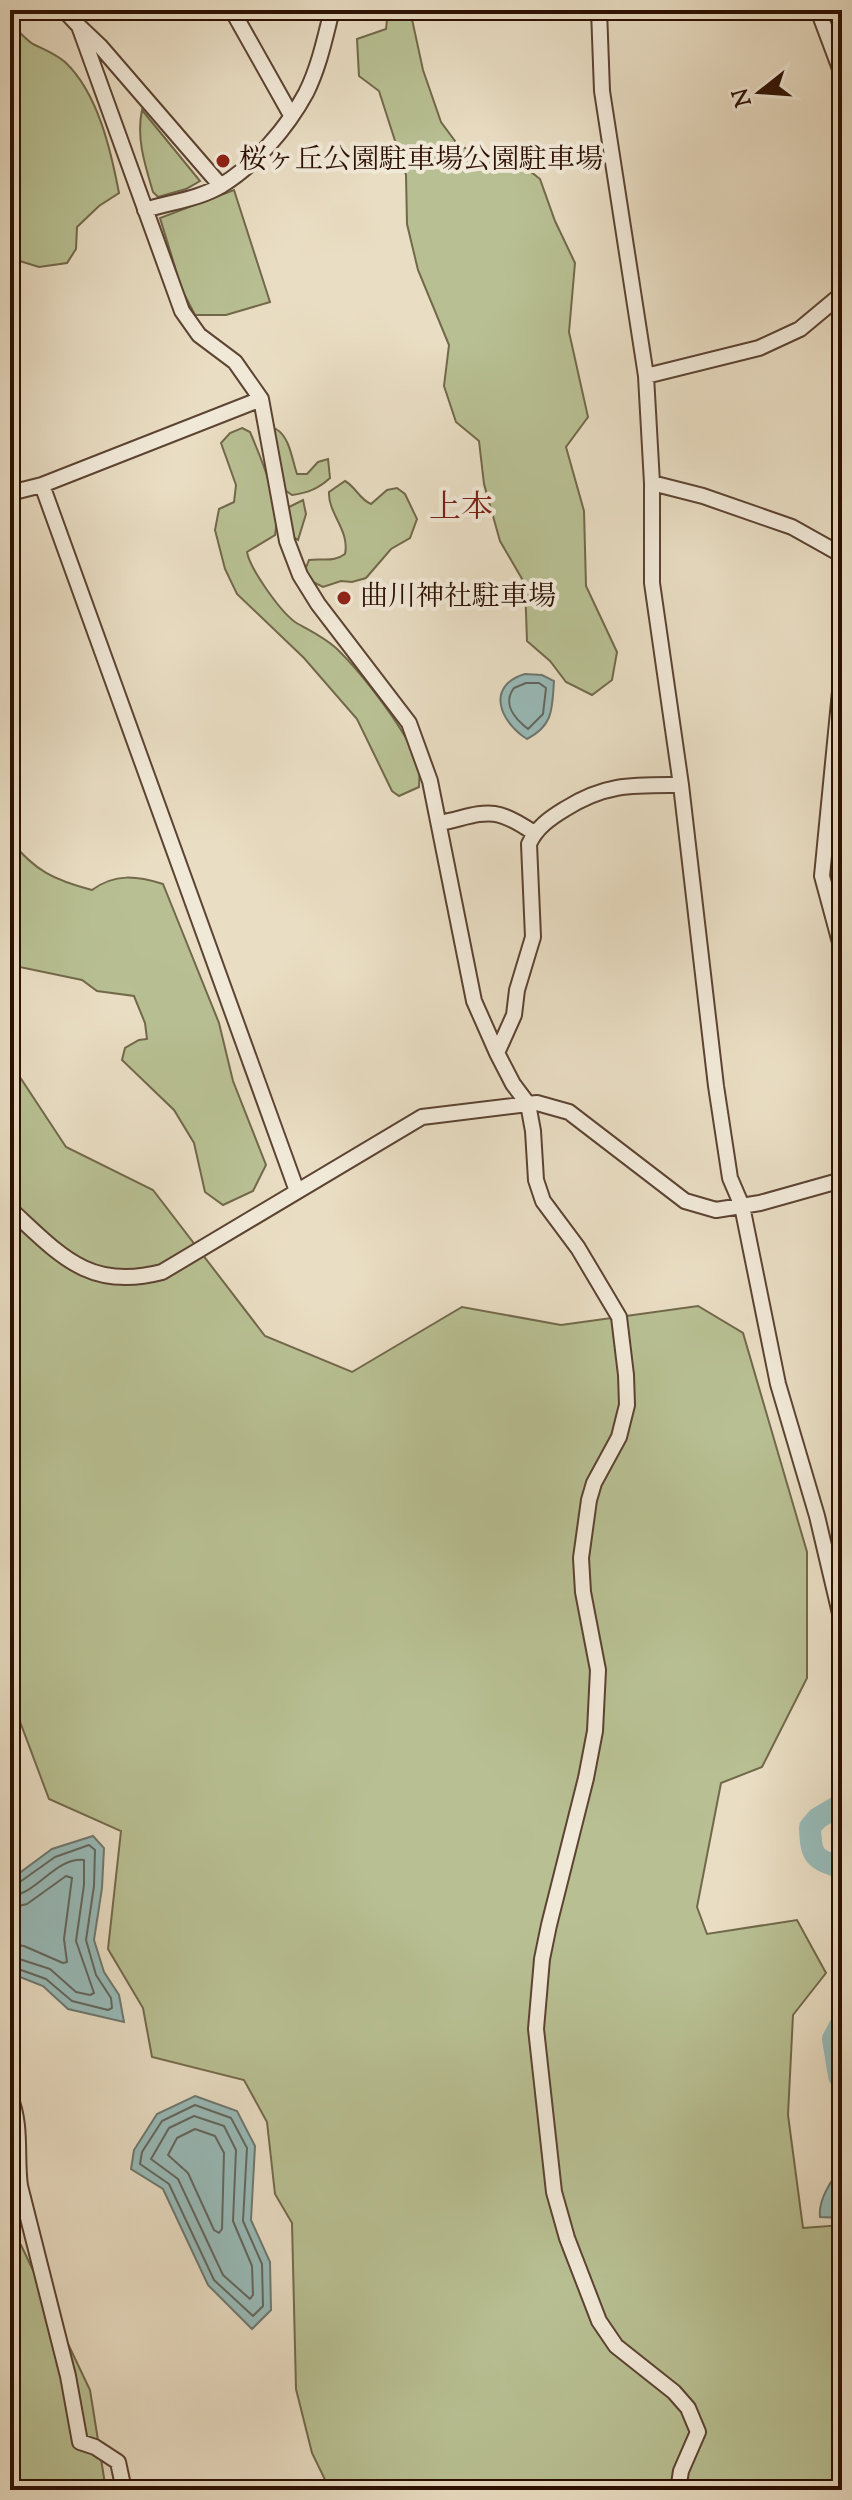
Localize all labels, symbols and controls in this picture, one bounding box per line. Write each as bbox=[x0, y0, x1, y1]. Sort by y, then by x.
north arrow bbox=[720, 52, 800, 132]
text: N bbox=[726, 83, 762, 110]
place label: 桜ヶ丘公園駐車場公園駐車場 bbox=[239, 141, 603, 181]
marker: 桜ヶ丘公園駐車場公園駐車場 bbox=[214, 152, 232, 170]
district label: 上本 bbox=[429, 486, 493, 532]
place label: 曲川神社駐車場 bbox=[360, 578, 556, 618]
marker: 曲川神社駐車場 bbox=[335, 589, 353, 607]

